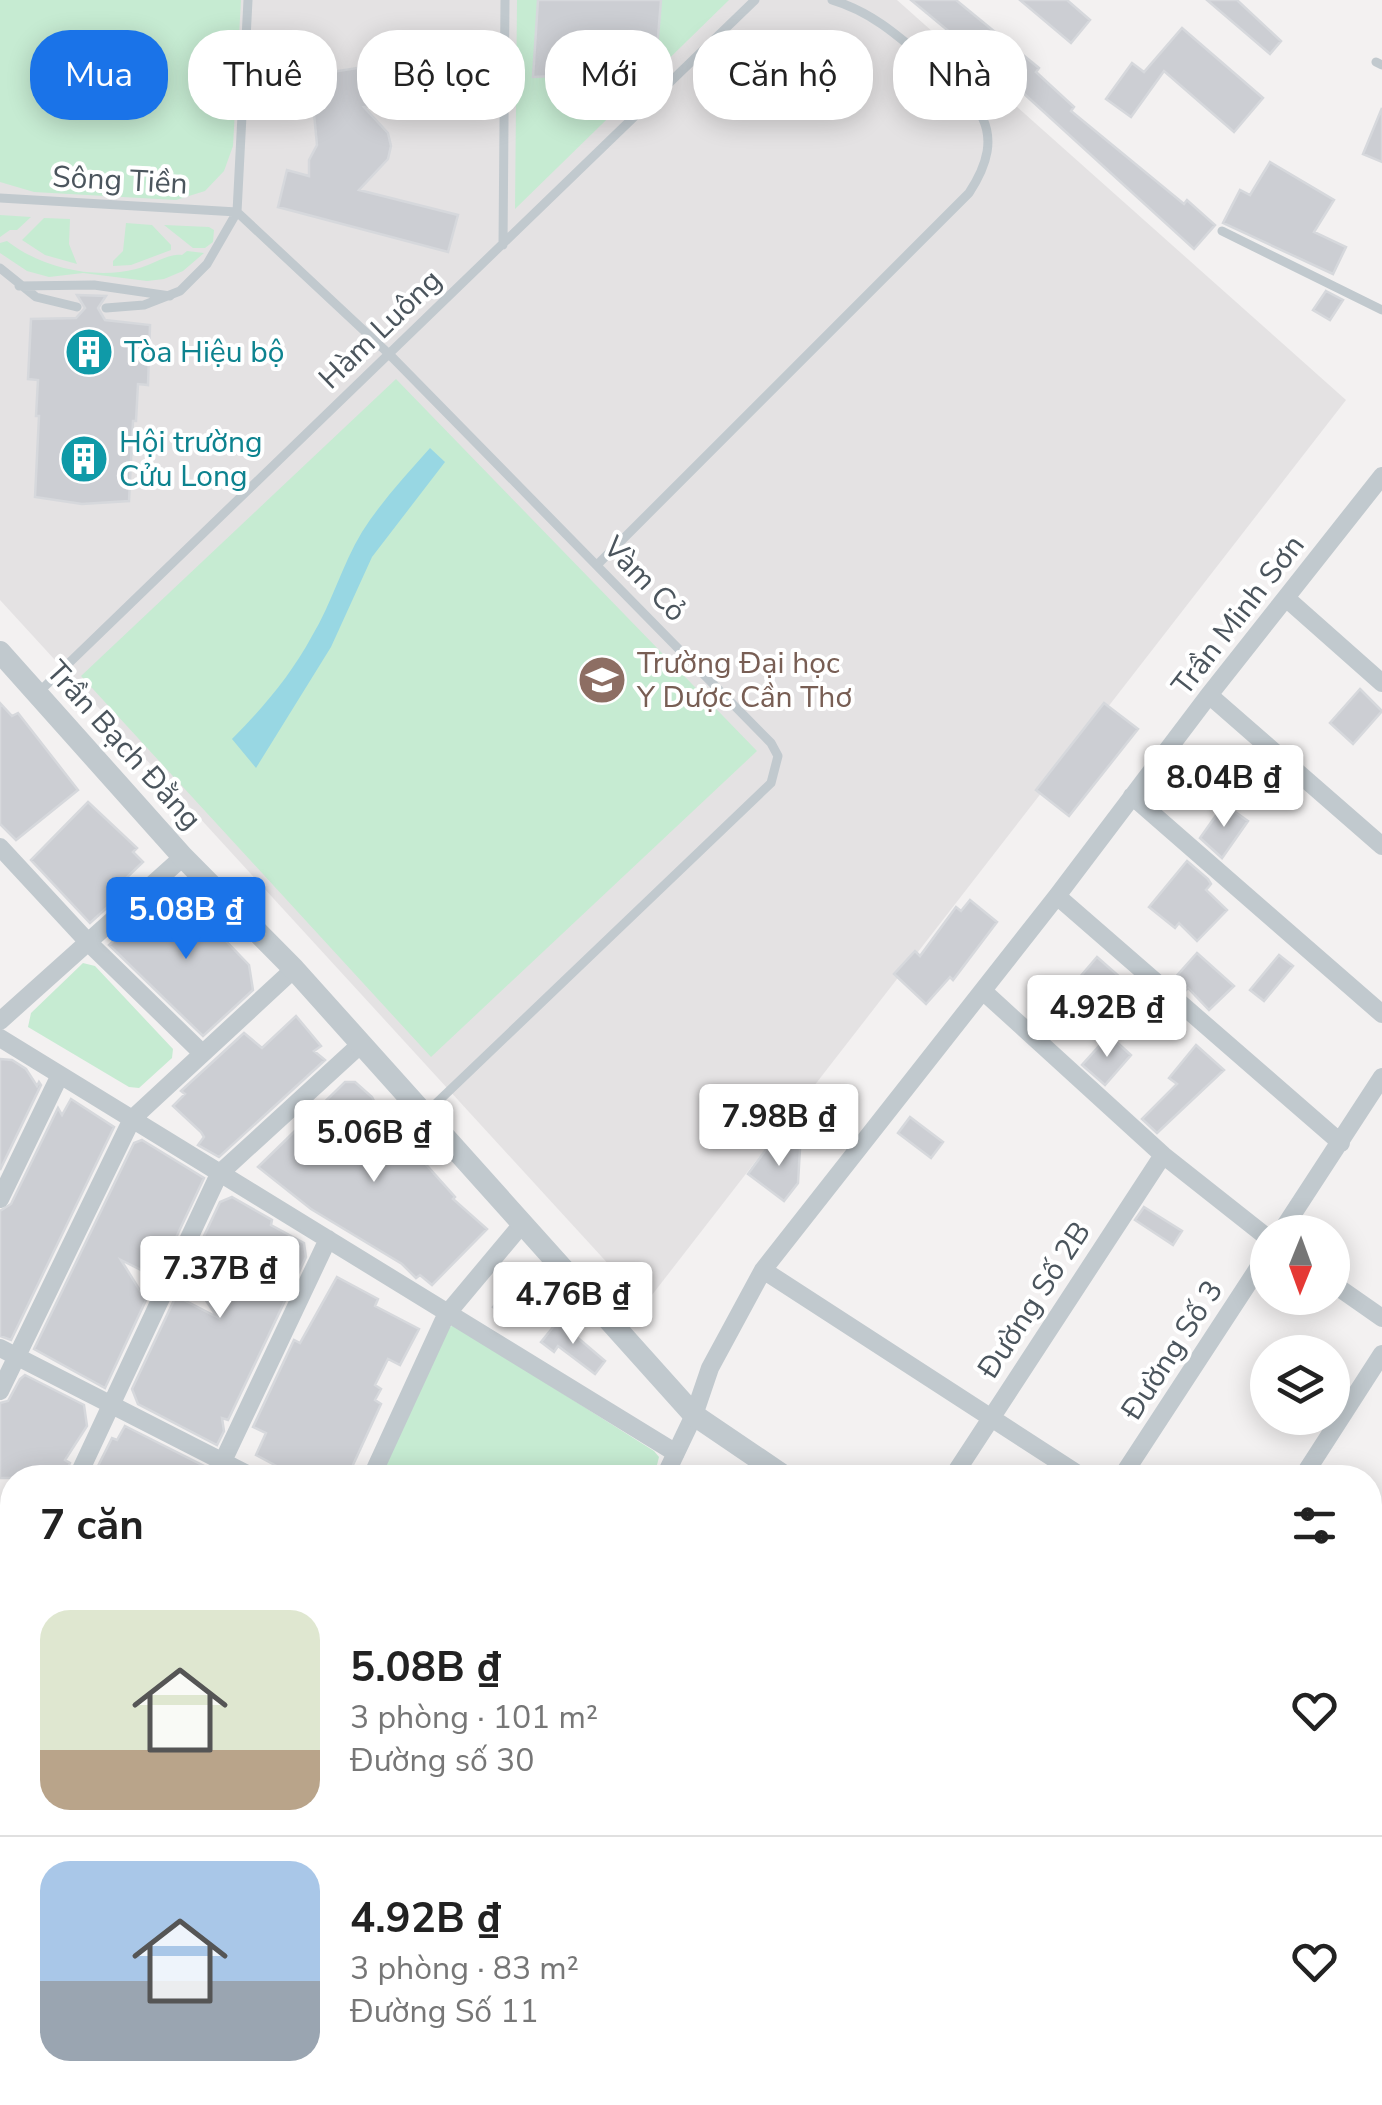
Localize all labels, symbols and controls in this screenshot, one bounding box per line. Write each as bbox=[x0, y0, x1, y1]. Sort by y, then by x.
chip: Mua bbox=[30, 30, 168, 120]
chip: Thuê bbox=[188, 30, 337, 120]
chip: Bộ lọc bbox=[357, 30, 525, 120]
chip: Mới bbox=[545, 30, 673, 120]
chip: Căn hộ bbox=[693, 30, 873, 120]
chip: Nhà bbox=[893, 30, 1027, 120]
street label: Sông Tiền bbox=[51, 156, 189, 205]
street label: Hàm Luông bbox=[310, 260, 451, 398]
building icon: Tòa Hiệu bộ bbox=[63, 326, 115, 378]
place label: Tòa Hiệu bộ bbox=[124, 332, 285, 373]
place label: Hội trường Cửu Long bbox=[119, 422, 263, 497]
building icon: Hội trường Cửu Long bbox=[58, 433, 110, 485]
street label: Trần Minh Sơn bbox=[1163, 526, 1314, 704]
street label: Vàm Cỏ bbox=[593, 527, 696, 631]
place label: Trường Đại học Y Dược Cần Thơ bbox=[636, 643, 852, 718]
street label: Trần Bạch Đằng bbox=[37, 652, 211, 839]
school or university icon: Trường Đại học Y Dược Cần Thơ bbox=[576, 654, 628, 706]
pin: 8.04B ₫ bbox=[1132, 745, 1316, 830]
text: 8.04B ₫ bbox=[1166, 756, 1282, 799]
pin: 5.08B ₫ bbox=[94, 877, 278, 962]
text: 5.08B ₫ bbox=[128, 888, 244, 931]
pin: 4.92B ₫ bbox=[1015, 975, 1199, 1060]
text: 4.92B ₫ bbox=[1049, 986, 1165, 1029]
pin: 7.98B ₫ bbox=[687, 1084, 871, 1169]
text: 7.98B ₫ bbox=[721, 1095, 837, 1138]
pin: 5.06B ₫ bbox=[282, 1100, 466, 1185]
text: 5.06B ₫ bbox=[316, 1111, 432, 1154]
street label: Đường Số 2B bbox=[968, 1214, 1100, 1387]
north arrow bbox=[1250, 1215, 1350, 1315]
map controls bbox=[1250, 1215, 1350, 1435]
pin: 7.37B ₫ bbox=[128, 1236, 312, 1321]
text: 7.37B ₫ bbox=[162, 1247, 278, 1290]
pin: 4.76B ₫ bbox=[481, 1262, 665, 1347]
street label: Đường Số 3 bbox=[1111, 1272, 1233, 1429]
text: 4.76B ₫ bbox=[515, 1273, 631, 1316]
button: layers bbox=[1250, 1335, 1350, 1435]
text: 7 căn bbox=[40, 1497, 144, 1554]
icon: filters bbox=[1287, 1498, 1342, 1553]
text: 5.08B ₫ bbox=[350, 1639, 501, 1696]
icon: home bbox=[120, 1650, 240, 1770]
icon: heart bbox=[1287, 1683, 1342, 1738]
text: 3 phòng · 101 m² bbox=[350, 1696, 598, 1739]
text: Đường số 30 bbox=[350, 1739, 534, 1782]
text: 4.92B ₫ bbox=[350, 1890, 501, 1947]
icon: home bbox=[120, 1901, 240, 2021]
icon: heart bbox=[1287, 1934, 1342, 1989]
text: 3 phòng · 83 m² bbox=[350, 1947, 579, 1990]
text: Đường Số 11 bbox=[350, 1990, 539, 2033]

